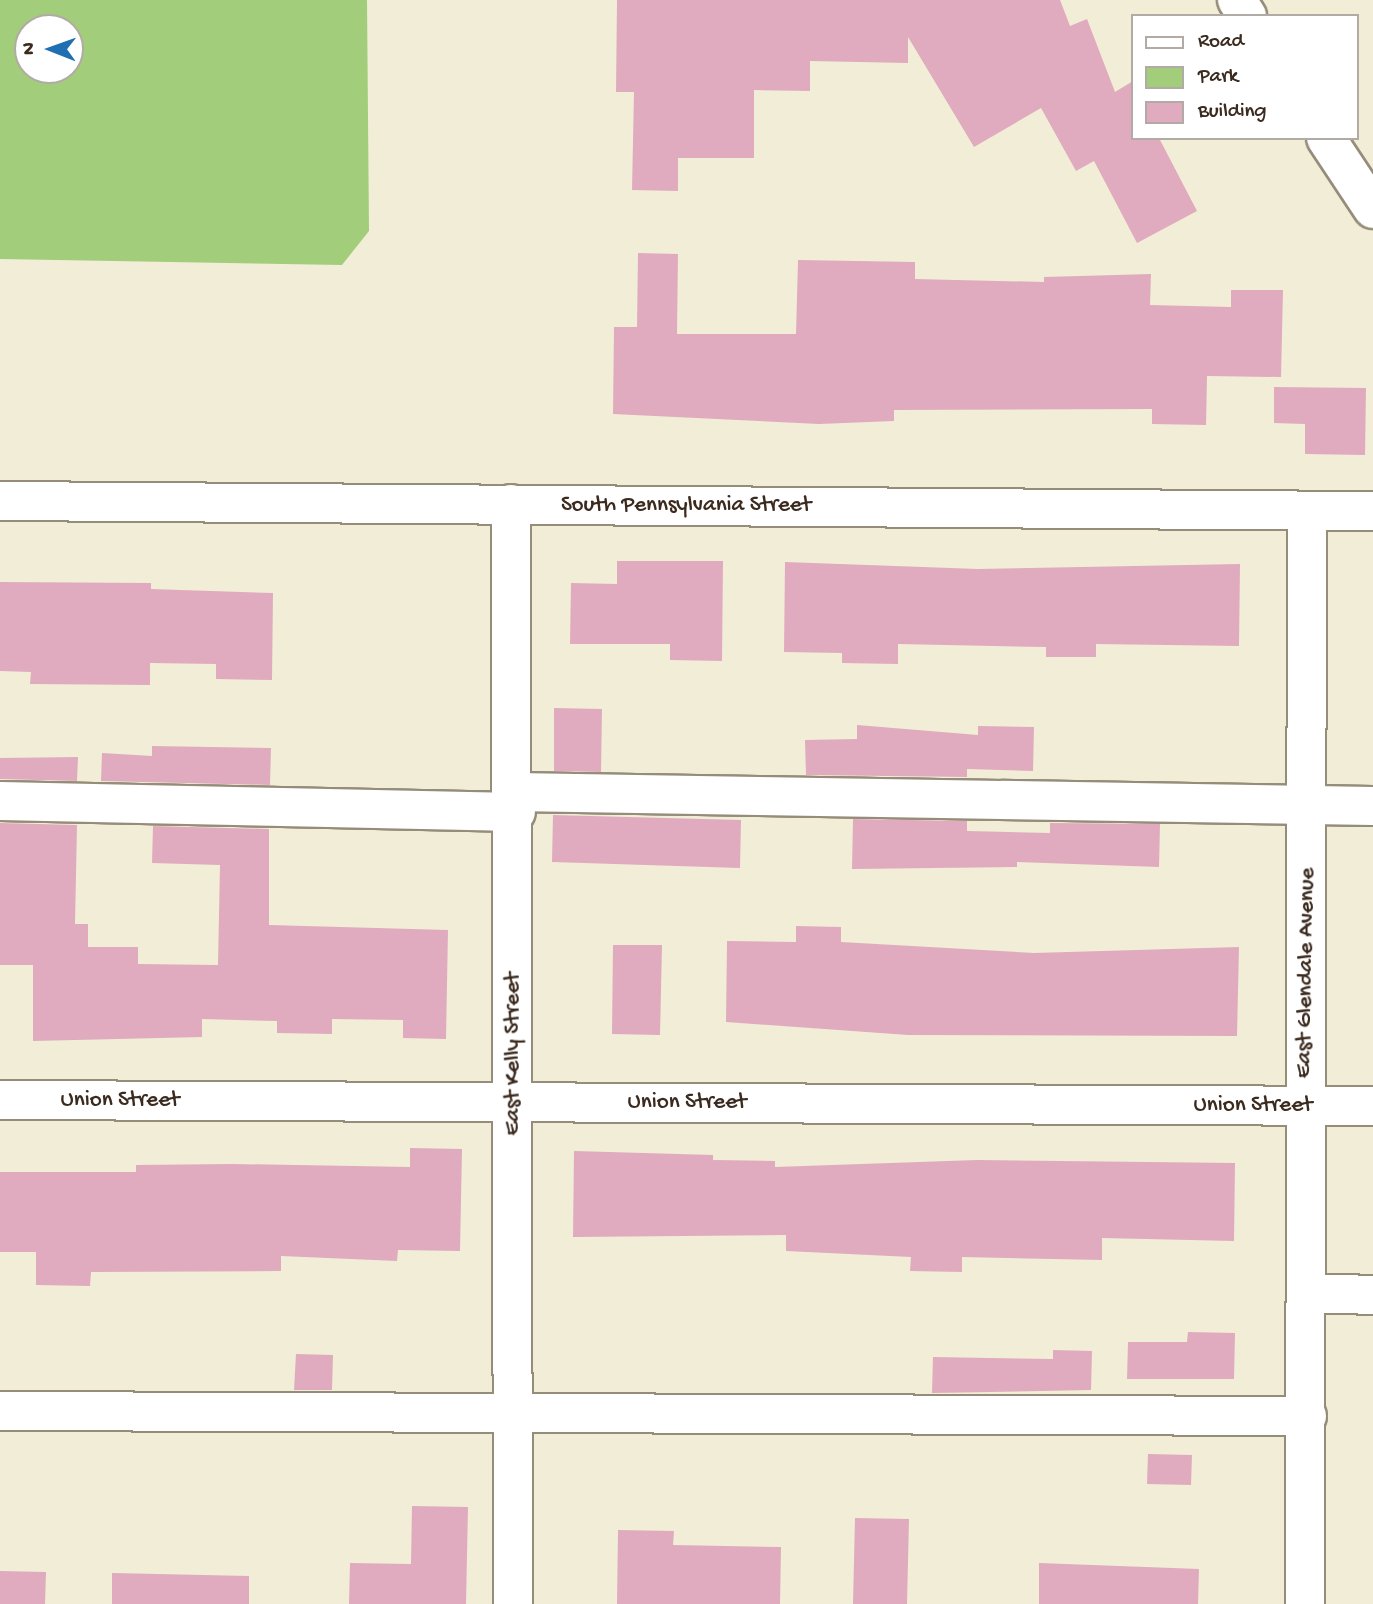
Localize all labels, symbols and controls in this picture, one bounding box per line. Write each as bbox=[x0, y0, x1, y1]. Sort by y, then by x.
north arrow bbox=[14, 14, 84, 84]
legend bbox=[1132, 14, 1359, 140]
text: Road bbox=[1198, 30, 1244, 55]
text: N bbox=[18, 42, 41, 55]
text: Park bbox=[1198, 65, 1238, 90]
text: Building bbox=[1198, 100, 1267, 125]
street label: South Pennsylvania Street bbox=[561, 492, 811, 520]
street label: East Glendale Avenue bbox=[1291, 867, 1323, 1079]
street label: East Kelly Street bbox=[500, 972, 528, 1136]
street label: Union Street bbox=[61, 1087, 179, 1115]
street label: Union Street bbox=[628, 1089, 746, 1117]
street label: Union Street bbox=[1194, 1092, 1312, 1120]

